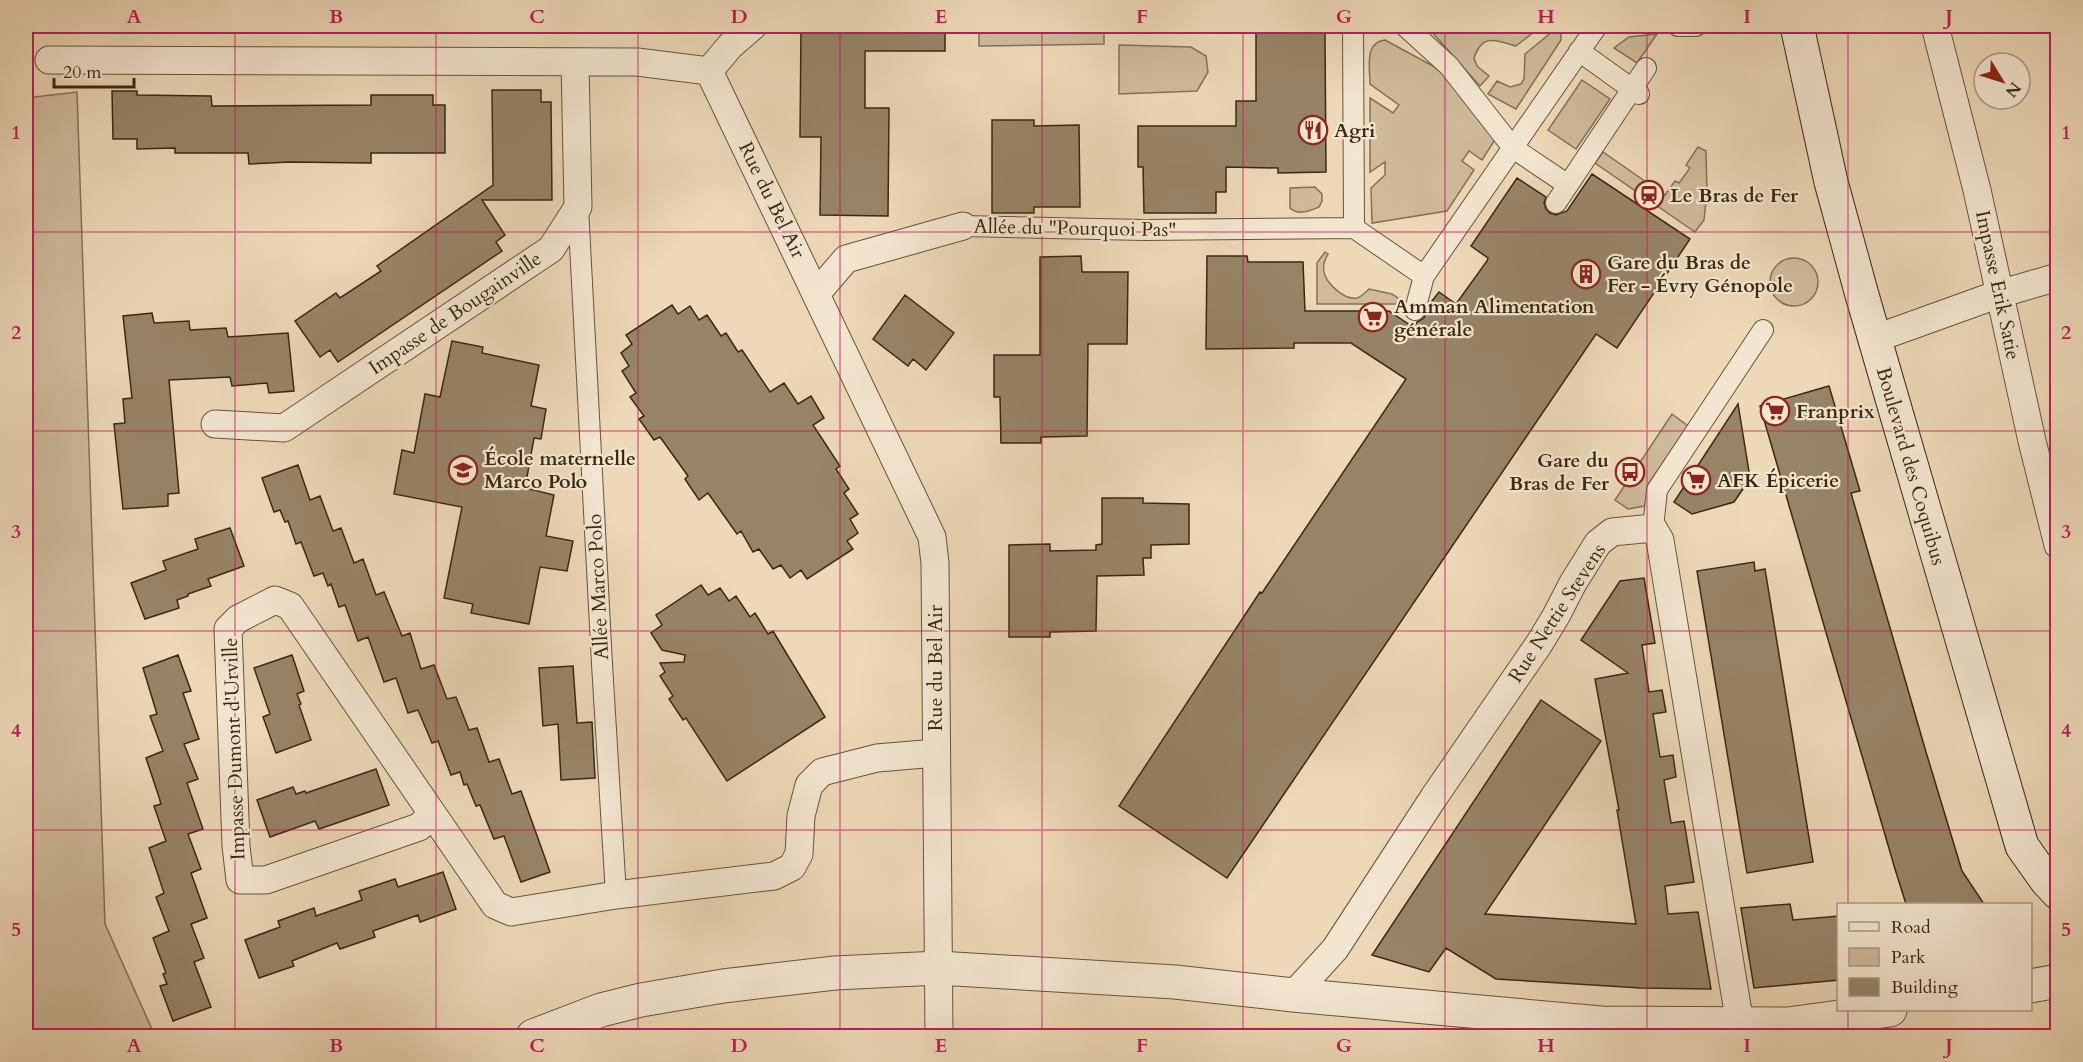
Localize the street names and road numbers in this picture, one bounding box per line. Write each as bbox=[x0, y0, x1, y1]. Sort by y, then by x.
street label: Rue du Bel Air bbox=[732, 137, 812, 263]
street label: Impasse Erik Satie bbox=[1969, 208, 2027, 362]
street label: Allée du "Pourquoi Pas" bbox=[973, 213, 1177, 243]
street label: Impasse de Bougainville bbox=[363, 245, 547, 381]
street label: Boulevard des Coquibus bbox=[1870, 364, 1952, 568]
street label: Allée Marco Polo bbox=[581, 513, 615, 661]
street label: Rue Nettie Stevens bbox=[1502, 538, 1612, 688]
street label: Rue du Bel Air bbox=[922, 604, 949, 731]
street label: Impasse Dumont d'Urville bbox=[217, 637, 251, 861]

